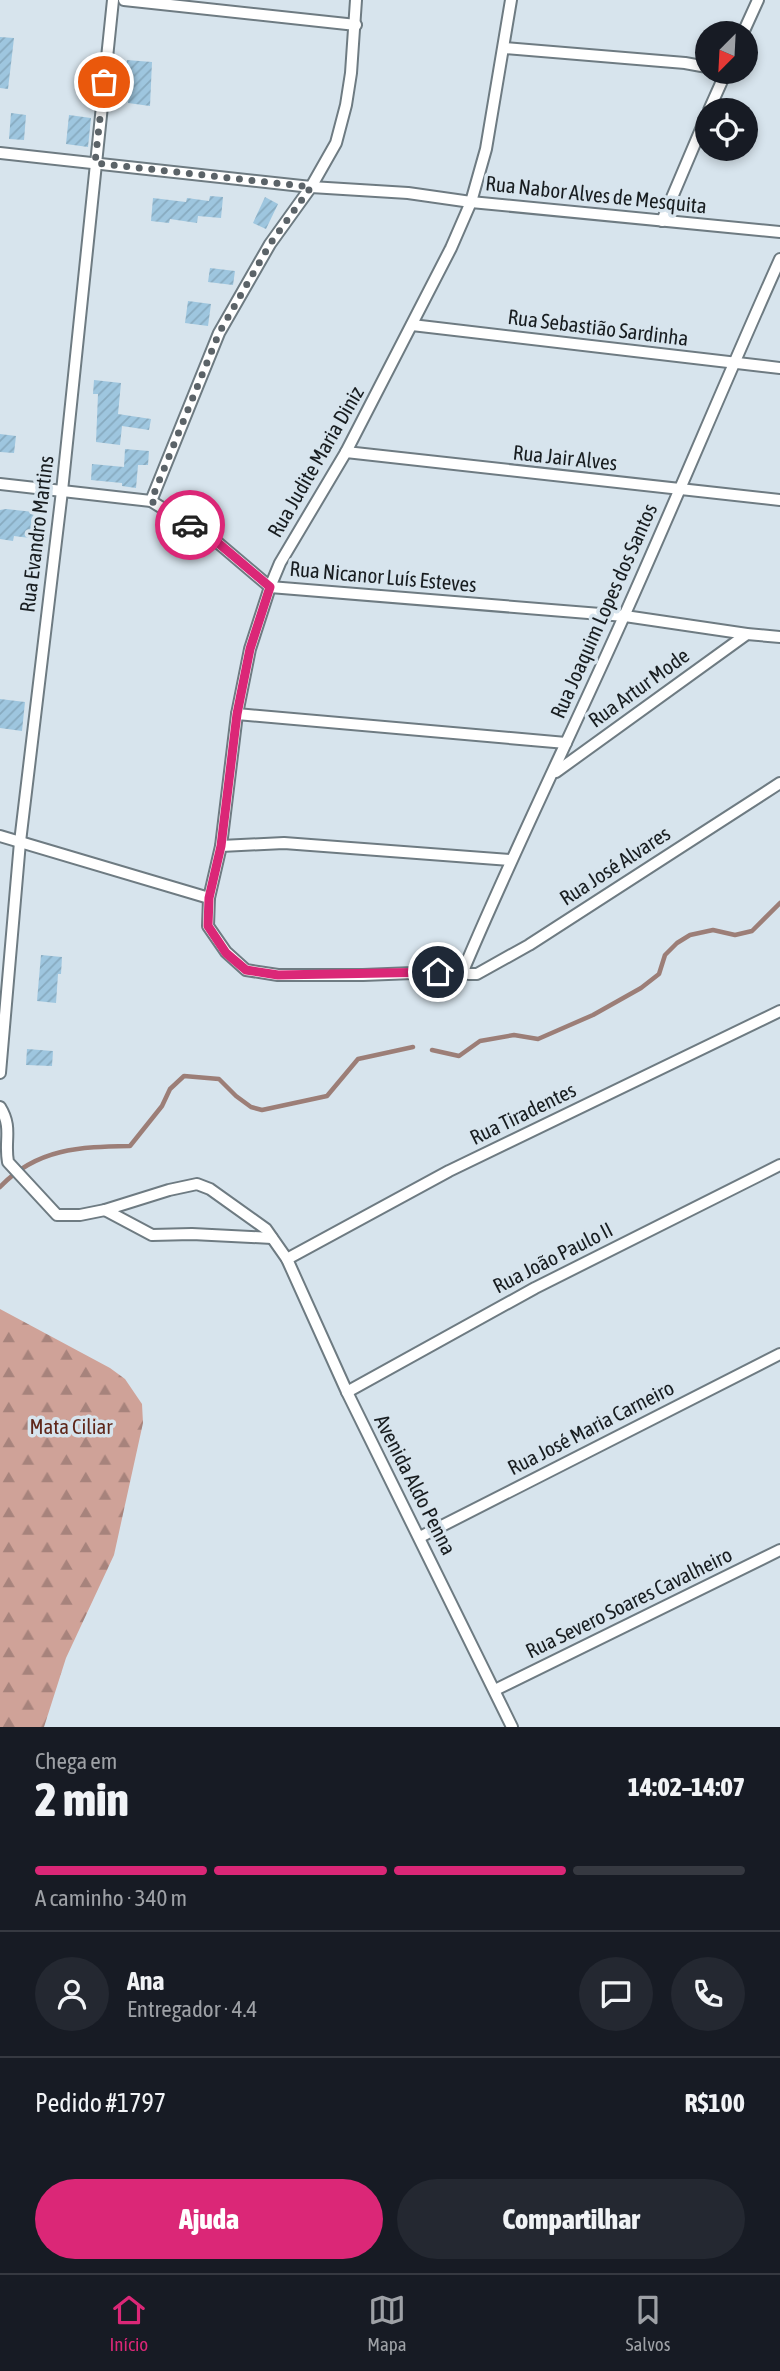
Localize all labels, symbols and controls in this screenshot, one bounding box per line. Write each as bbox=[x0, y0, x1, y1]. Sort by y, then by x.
north arrow bbox=[695, 21, 758, 84]
map controls bbox=[695, 21, 758, 161]
pin bbox=[74, 52, 134, 112]
icon: bag bbox=[85, 63, 123, 101]
button: locate bbox=[695, 98, 758, 161]
street label: Rua Nabor Alves de Mesquita bbox=[484, 170, 708, 218]
street label: Rua Sebastião Sardinha bbox=[506, 304, 690, 350]
street label: Rua Judite Maria Diniz bbox=[262, 382, 368, 541]
street label: Rua Jair Alves bbox=[512, 440, 618, 474]
street label: Rua Evandro Martins bbox=[14, 454, 58, 614]
courier bbox=[155, 490, 225, 560]
street label: Rua Joaquim Lopes dos Santos bbox=[545, 500, 661, 722]
icon: car bbox=[171, 506, 209, 544]
street label: Rua Nicanor Luís Esteves bbox=[289, 556, 478, 596]
street label: Rua Artur Mode bbox=[584, 643, 693, 732]
street label: Rua José Alvares bbox=[555, 821, 674, 910]
pin bbox=[408, 942, 468, 1002]
icon: home bbox=[419, 953, 457, 991]
street label: Rua Tiradentes bbox=[466, 1077, 579, 1149]
street label: Rua João Paulo II bbox=[489, 1217, 616, 1298]
street label: Rua José Maria Carneiro bbox=[503, 1375, 678, 1479]
street label: Avenida Aldo Penna bbox=[370, 1410, 462, 1559]
park label: Mata Ciliar bbox=[29, 1414, 113, 1438]
street label: Rua Severo Soares Cavalheiro bbox=[522, 1542, 736, 1663]
text: Chega em bbox=[35, 1748, 117, 1774]
text: 14:02–14:07 bbox=[628, 1772, 745, 1802]
text: 2 min bbox=[35, 1773, 129, 1826]
text: A caminho · 340 m bbox=[35, 1885, 187, 1911]
button: person bbox=[35, 1957, 109, 2031]
button: chat bbox=[579, 1957, 653, 2031]
button: phone bbox=[671, 1957, 745, 2031]
text: Ana bbox=[127, 1966, 164, 1996]
text: Entregador · 4.4 bbox=[127, 1996, 257, 2022]
text: Pedido #1797 bbox=[35, 2088, 166, 2118]
text: R$100 bbox=[684, 2088, 745, 2118]
button: Ajuda bbox=[35, 2179, 383, 2259]
button: Compartilhar bbox=[397, 2179, 745, 2259]
tab: Início bbox=[109, 2291, 148, 2355]
tab: Mapa bbox=[367, 2291, 407, 2355]
tab: Salvos bbox=[626, 2291, 670, 2355]

